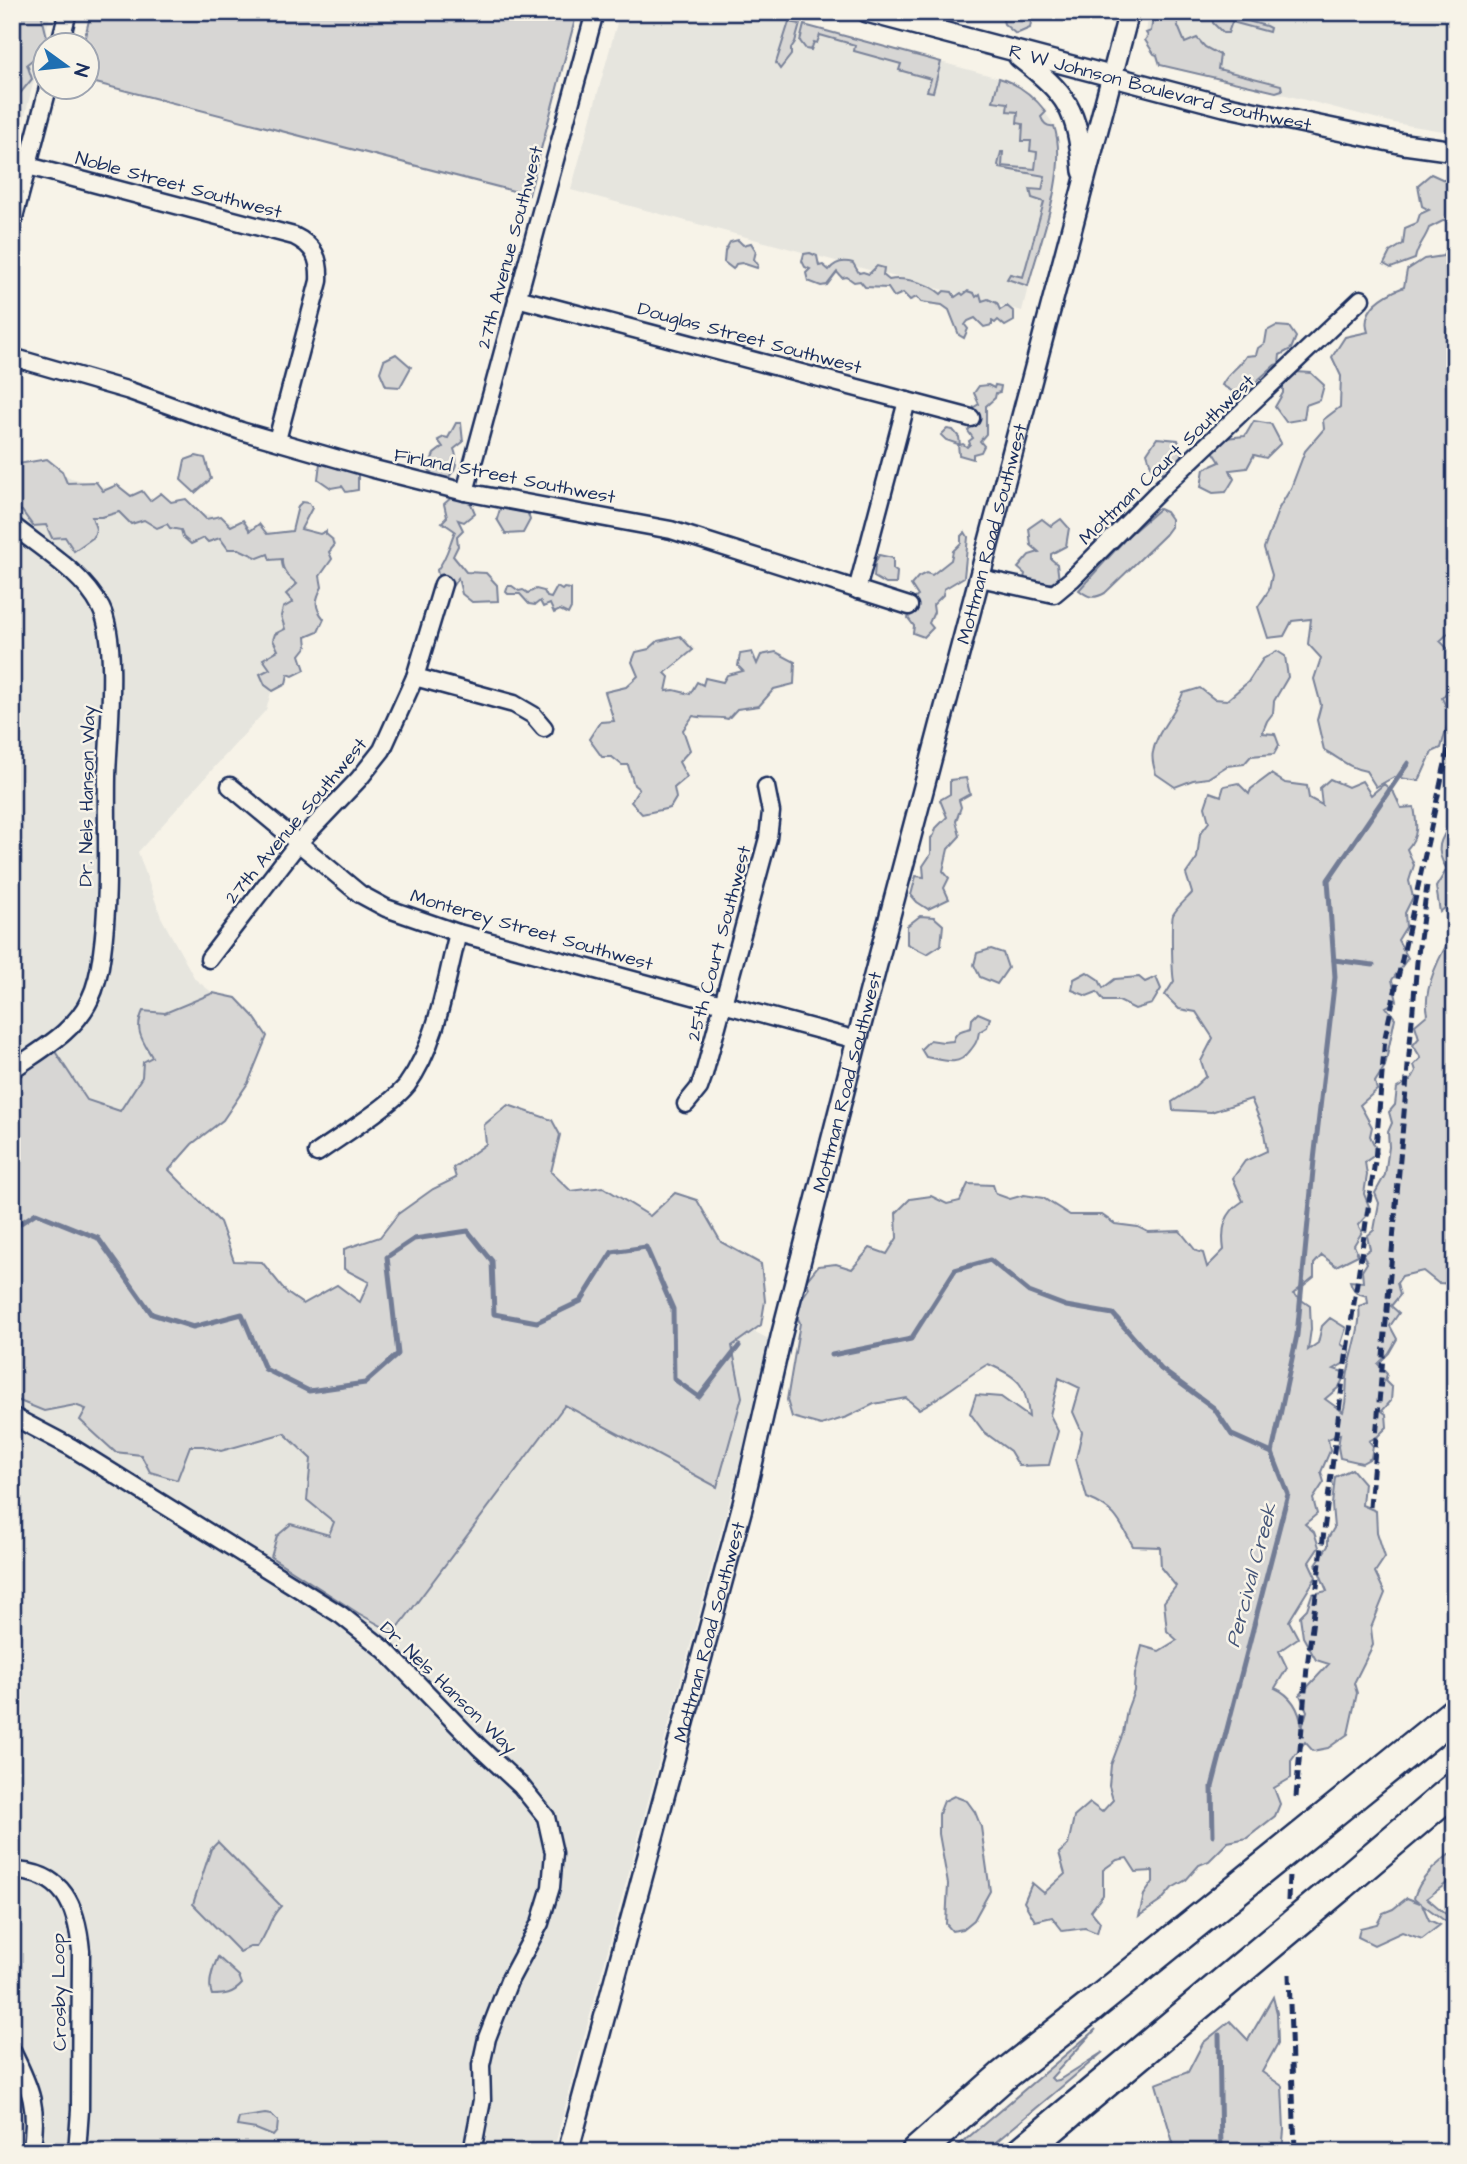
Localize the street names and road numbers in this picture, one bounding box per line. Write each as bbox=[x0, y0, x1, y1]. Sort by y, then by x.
street label: R W Johnson Boulevard Southwest bbox=[1006, 38, 1314, 139]
street label: 27th Avenue Southwest bbox=[470, 143, 551, 352]
street label: Noble Street Southwest bbox=[72, 145, 285, 226]
street label: Douglas Street Southwest bbox=[634, 296, 865, 382]
street label: Mottman Court Southwest bbox=[1073, 368, 1261, 552]
street label: Mottman Road Southwest bbox=[950, 420, 1035, 647]
street label: Firland Street Southwest bbox=[392, 442, 618, 511]
street label: Dr. Nels Hanson Way bbox=[72, 705, 104, 887]
street label: 27th Avenue Southwest bbox=[219, 732, 374, 910]
street label: 25th Court Southwest bbox=[680, 842, 759, 1044]
street label: Monterey Street Southwest bbox=[407, 883, 656, 979]
street label: Mottman Road Southwest bbox=[807, 968, 890, 1195]
street label: Mottman Road Southwest bbox=[667, 1519, 753, 1745]
street label: Dr. Nels Hanson Way bbox=[373, 1615, 523, 1762]
street label: Crosby Loop bbox=[45, 1932, 75, 2051]

